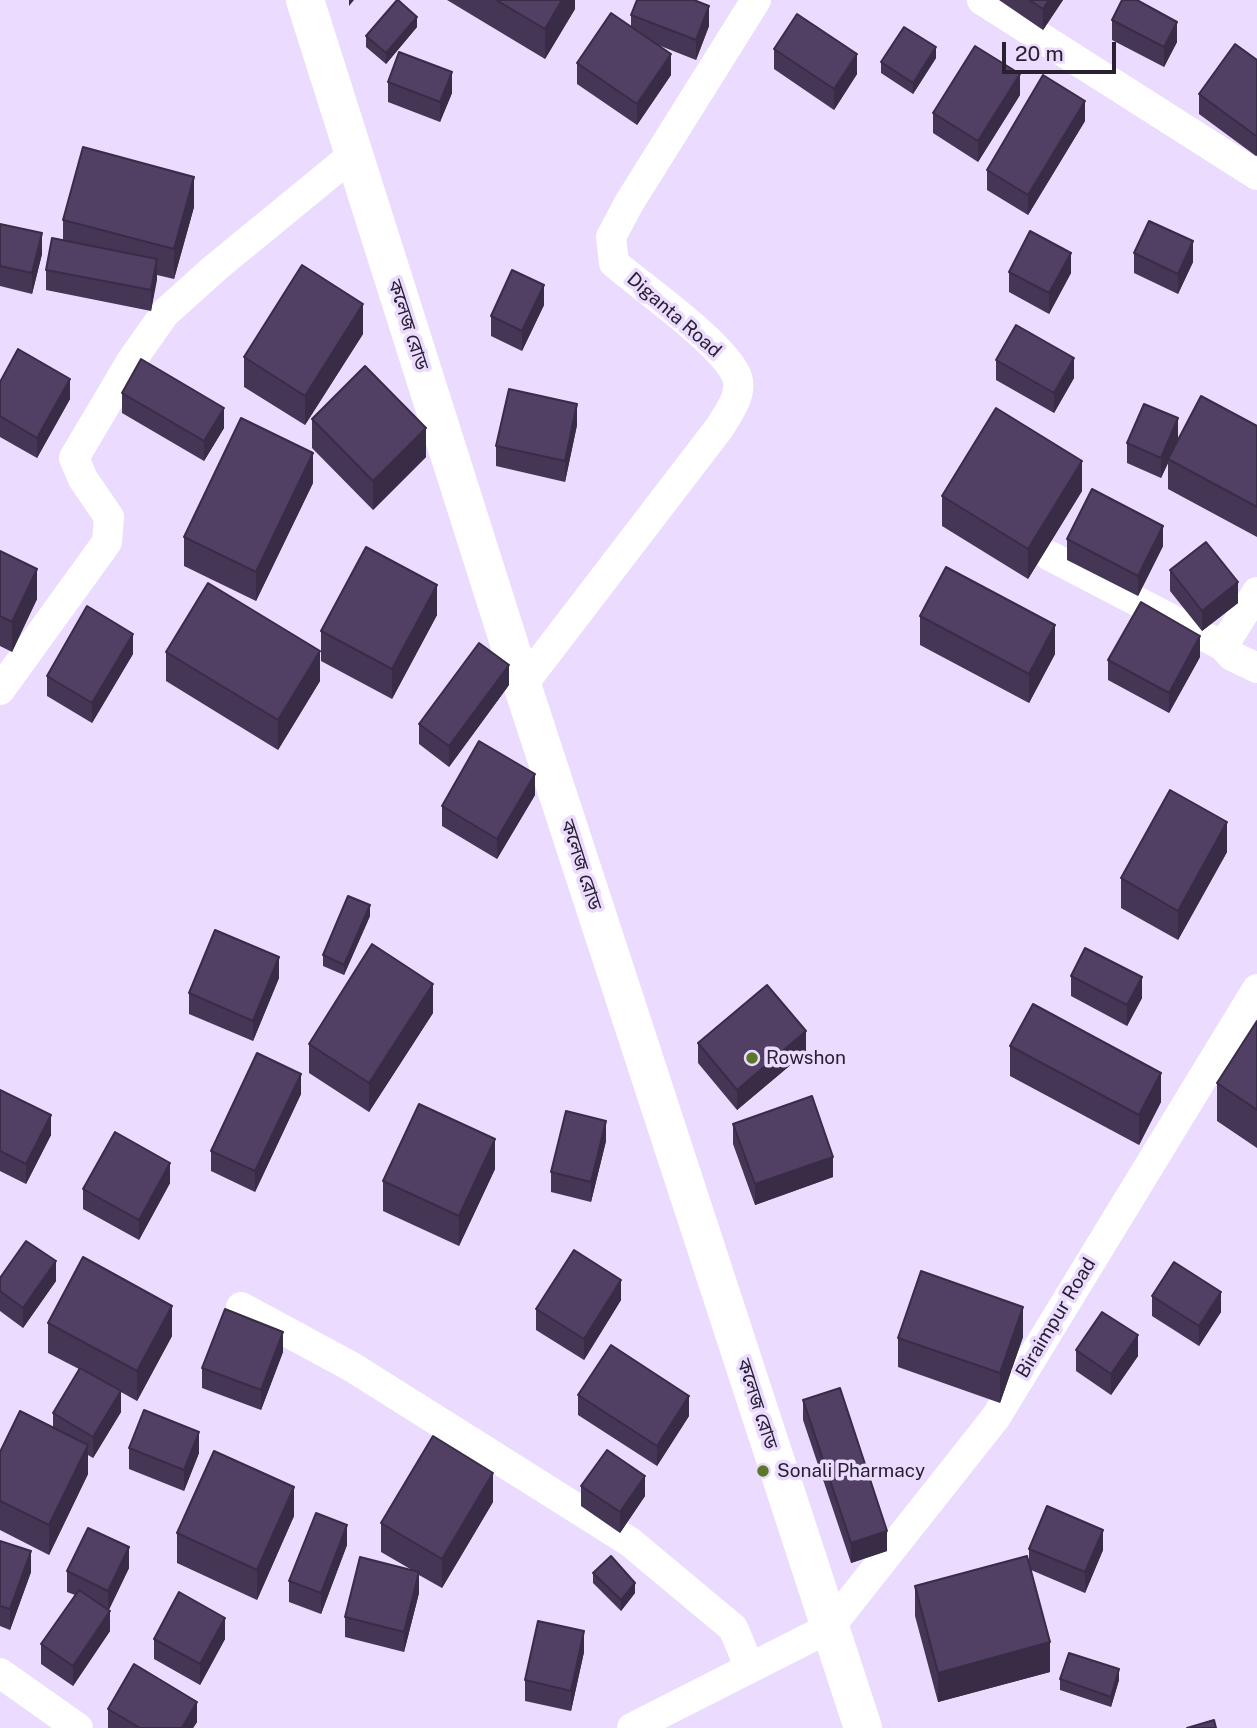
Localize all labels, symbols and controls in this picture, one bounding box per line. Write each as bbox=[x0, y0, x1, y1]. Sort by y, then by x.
scale bar bbox=[1005, 28, 1119, 72]
text: 20 m bbox=[1015, 41, 1064, 66]
street label: Diganta Road bbox=[622, 268, 726, 362]
street label: কলেজ রোড bbox=[383, 277, 433, 373]
street label: কলেজ রোড bbox=[556, 817, 606, 913]
place label: Rowshon bbox=[766, 1047, 846, 1069]
marker: Rowshon bbox=[744, 1050, 760, 1066]
street label: Biraimpur Road bbox=[1011, 1254, 1101, 1382]
street label: কলেজ রোড bbox=[732, 1356, 782, 1452]
place label: Sonali Pharmacy bbox=[777, 1460, 925, 1482]
marker: Sonali Pharmacy bbox=[755, 1463, 771, 1479]

